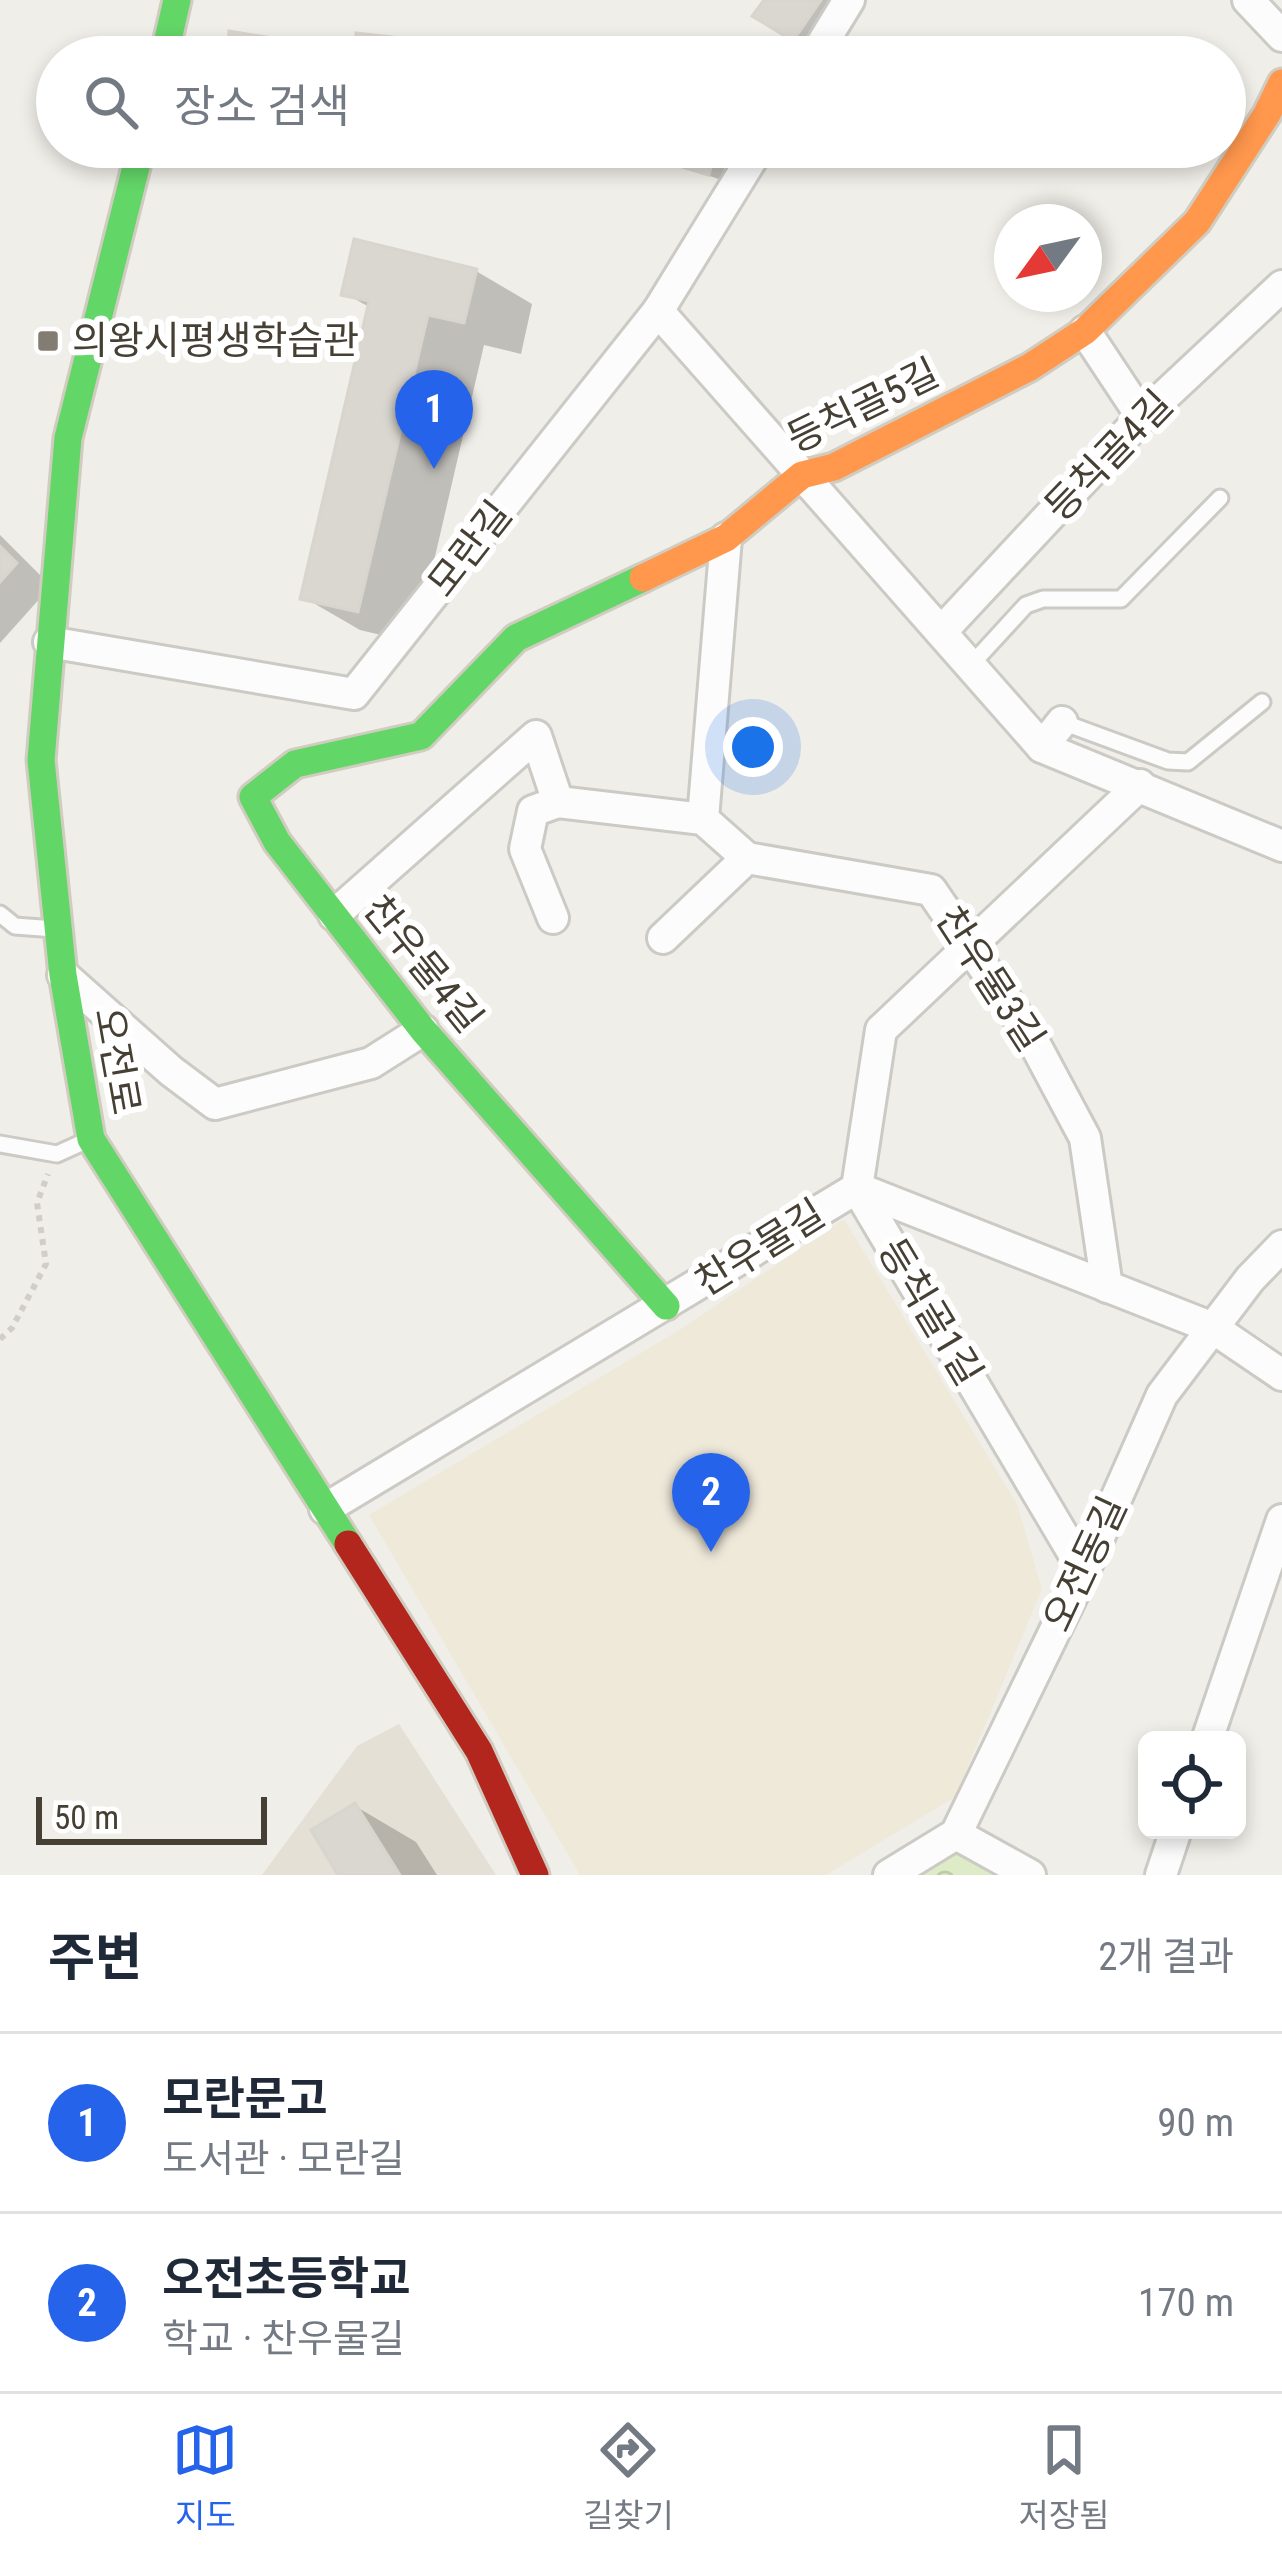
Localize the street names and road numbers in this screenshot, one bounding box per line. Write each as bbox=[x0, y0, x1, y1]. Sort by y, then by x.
street label: 등칙골5길 bbox=[780, 350, 946, 462]
street label: 등칙골4길 bbox=[1036, 381, 1182, 531]
street label: 모란길 bbox=[419, 492, 521, 606]
street label: 찬우물4길 bbox=[354, 886, 492, 1042]
street label: 찬우물3길 bbox=[926, 898, 1054, 1060]
street label: 오전로 bbox=[85, 1004, 149, 1118]
street label: 찬우물길 bbox=[687, 1190, 833, 1306]
street label: 등칙골1길 bbox=[868, 1230, 992, 1394]
street label: 오전동길 bbox=[1034, 1489, 1136, 1639]

